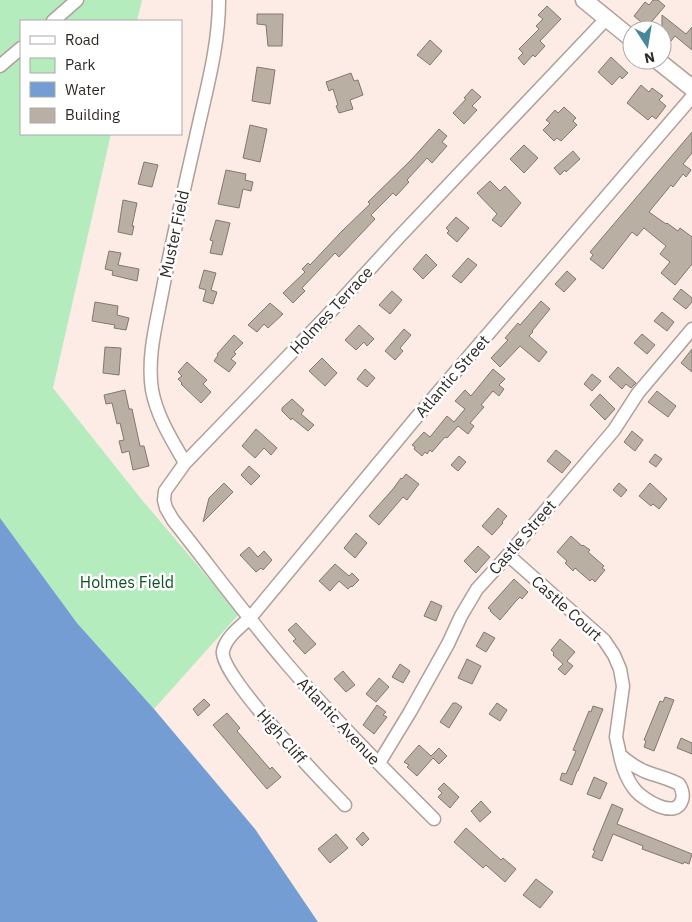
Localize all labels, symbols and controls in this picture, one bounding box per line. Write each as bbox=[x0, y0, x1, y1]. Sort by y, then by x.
legend bbox=[20, 20, 182, 135]
north arrow bbox=[622, 20, 672, 70]
text: Road bbox=[65, 30, 100, 49]
text: N bbox=[643, 48, 657, 68]
text: Park bbox=[65, 55, 95, 74]
text: Water bbox=[65, 80, 106, 99]
text: Building bbox=[65, 105, 120, 124]
street label: Muster Field bbox=[155, 188, 193, 280]
street label: Holmes Terrace bbox=[285, 262, 377, 358]
street label: Atlantic Street bbox=[411, 331, 493, 421]
street label: Castle Street bbox=[484, 496, 560, 578]
street label: Castle Court bbox=[528, 571, 606, 645]
park label: Holmes Field bbox=[80, 572, 174, 592]
street label: Atlantic Avenue bbox=[293, 673, 385, 769]
street label: High Cliff bbox=[253, 705, 311, 767]

